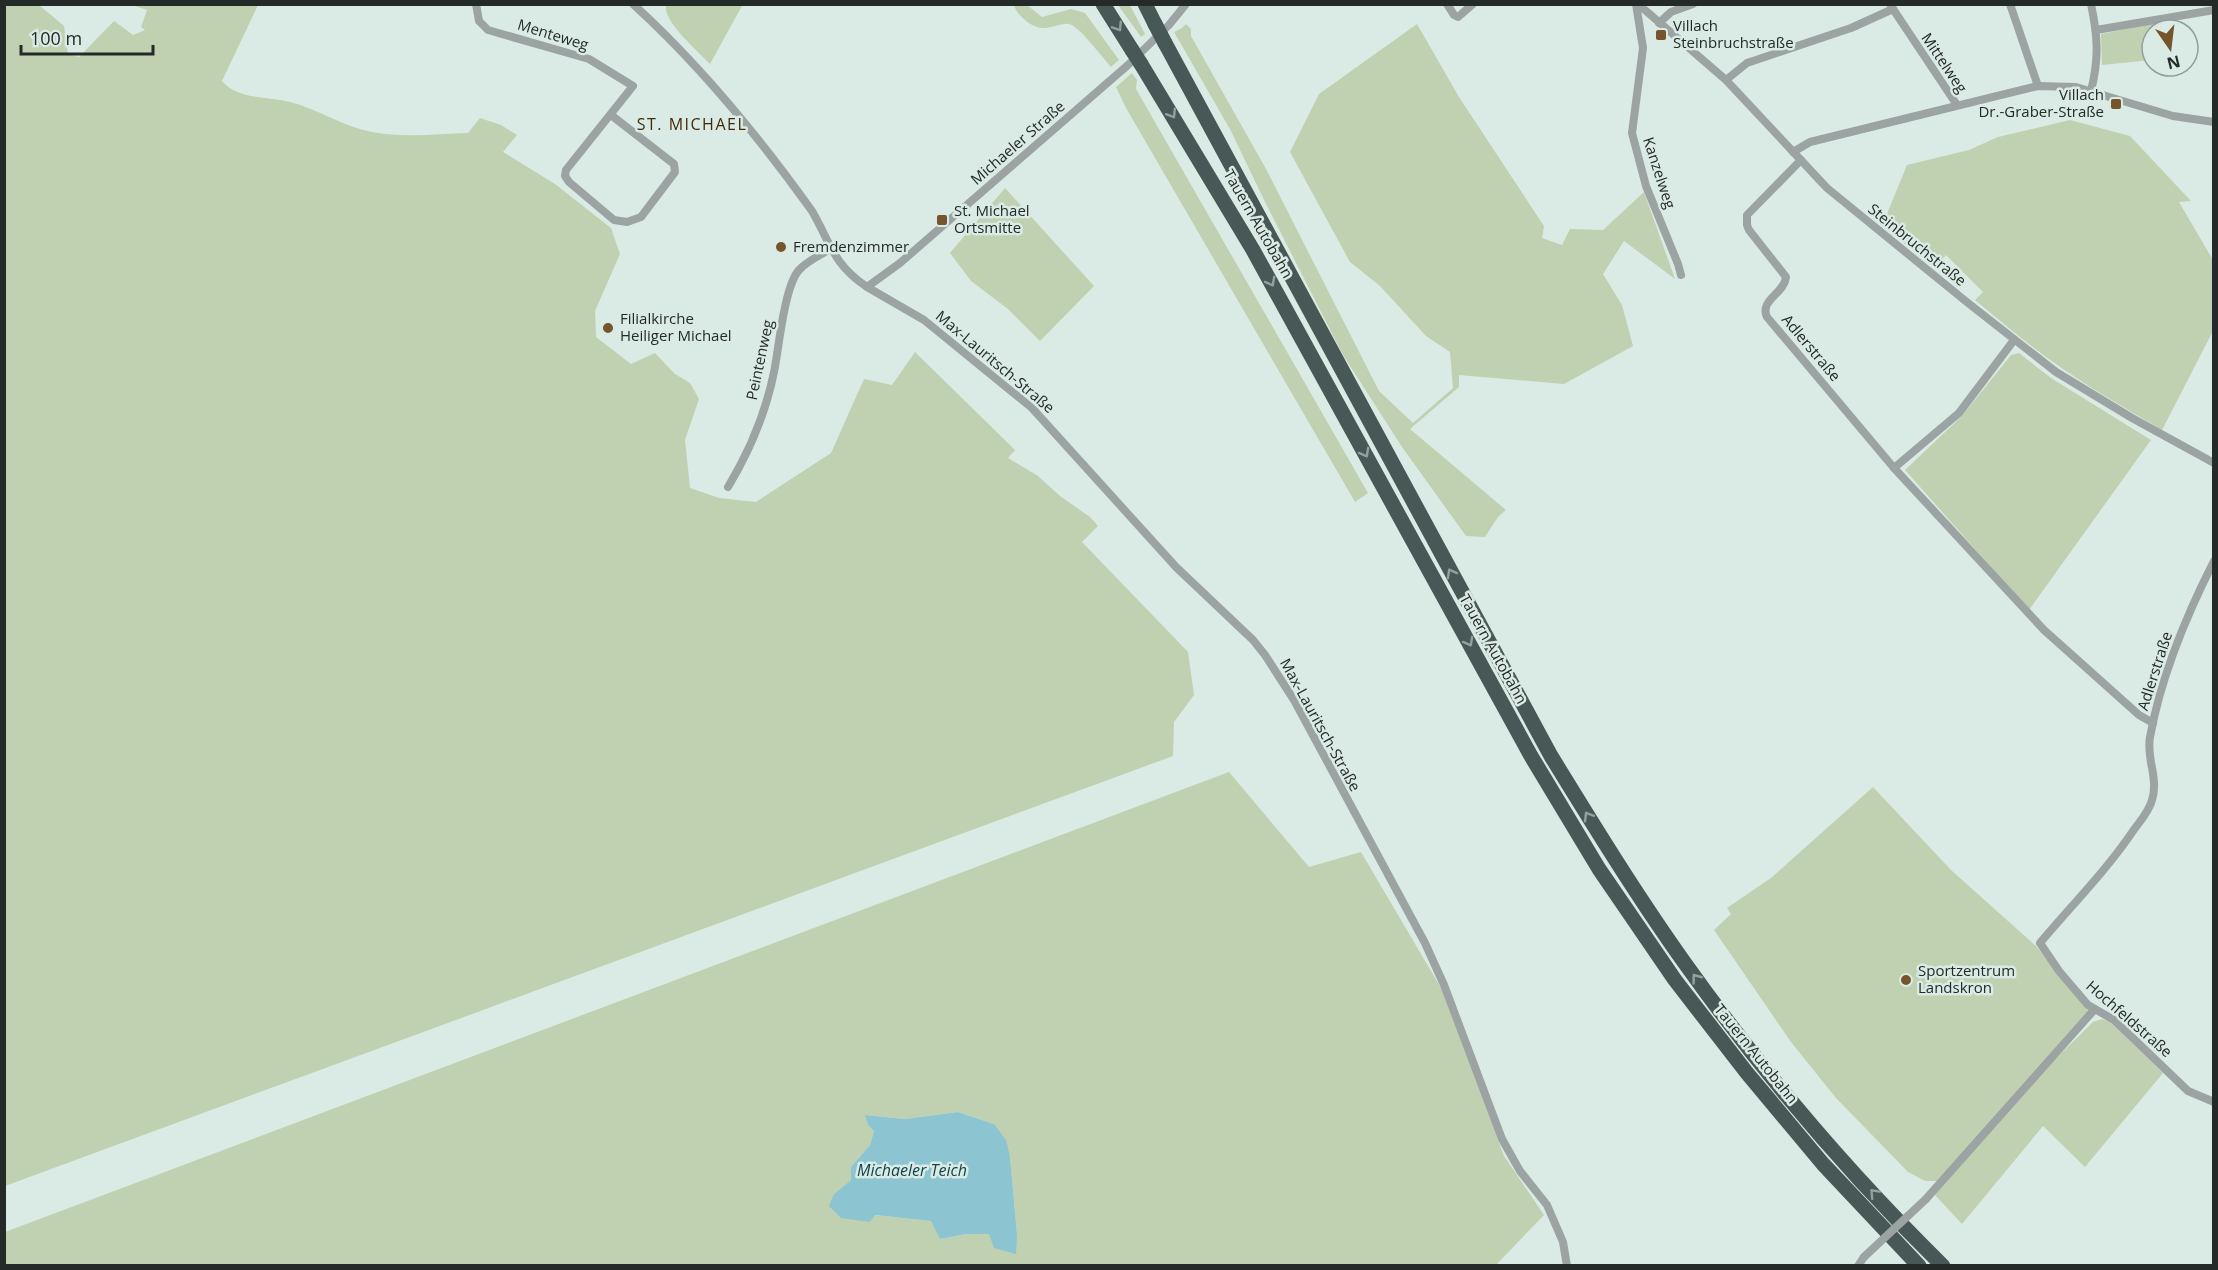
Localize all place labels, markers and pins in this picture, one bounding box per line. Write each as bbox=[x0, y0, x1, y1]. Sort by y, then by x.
place label: Villach Steinbruchstraße bbox=[1673, 15, 1794, 52]
marker: Villach Steinbruchstraße bbox=[1654, 28, 1668, 42]
place label: Villach Dr.-Graber-Straße bbox=[1978, 84, 2104, 121]
marker: Villach Dr.-Graber-Straße bbox=[2109, 97, 2123, 111]
place label: St. Michael Ortsmitte bbox=[954, 200, 1030, 237]
marker: St. Michael Ortsmitte bbox=[935, 213, 949, 227]
place label: Fremdenzimmer bbox=[793, 236, 909, 256]
marker: Fremdenzimmer bbox=[774, 240, 788, 254]
place label: Filialkirche Heiliger Michael bbox=[620, 308, 732, 345]
marker: Filialkirche Heiliger Michael bbox=[601, 321, 615, 335]
place label: Sportzentrum Landskron bbox=[1918, 960, 2015, 997]
marker: Sportzentrum Landskron bbox=[1899, 973, 1913, 987]

